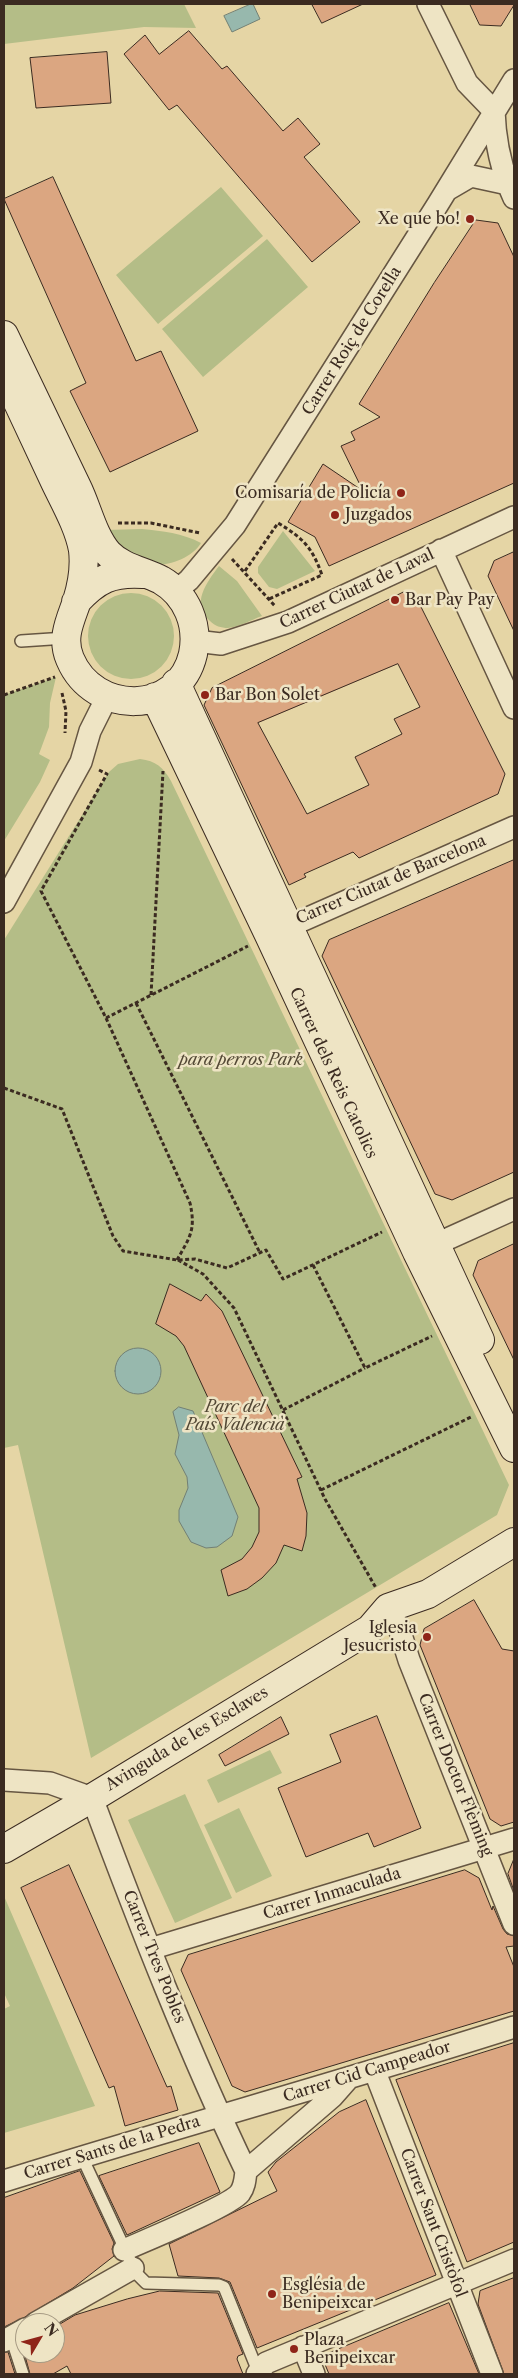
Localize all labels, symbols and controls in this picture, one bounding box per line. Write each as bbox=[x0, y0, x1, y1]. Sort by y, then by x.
place label: Xe que bo! bbox=[378, 209, 460, 229]
marker: Xe que bo! bbox=[464, 213, 476, 225]
street label: Carrer Roiç de Corella bbox=[298, 263, 406, 419]
place label: Comisaría de Policía bbox=[235, 483, 391, 503]
marker: Comisaría de Policía bbox=[395, 487, 407, 499]
place label: Juzgados bbox=[345, 505, 412, 525]
marker: Juzgados bbox=[329, 509, 341, 521]
street label: Carrer Ciutat de Laval bbox=[277, 545, 437, 633]
place label: Bar Pay Pay bbox=[405, 590, 494, 610]
marker: Bar Pay Pay bbox=[389, 594, 401, 606]
place label: Bar Bon Solet bbox=[215, 685, 320, 705]
marker: Bar Bon Solet bbox=[199, 689, 211, 701]
street label: Carrer Ciutat de Barcelona bbox=[293, 831, 489, 929]
street label: Carrer dels Reis Catolics bbox=[285, 984, 381, 1162]
park label: para perros Park bbox=[179, 1050, 303, 1070]
park label: Parc del País Valencià bbox=[185, 1397, 285, 1435]
place label: Iglesia Jesucristo bbox=[343, 1618, 417, 1656]
marker: Iglesia Jesucristo bbox=[421, 1631, 433, 1643]
street label: Avinguda de les Esclaves bbox=[102, 1683, 272, 1795]
street label: Carrer Doctor Flèming bbox=[414, 1691, 496, 1859]
street label: Carrer Inmaculada bbox=[261, 1864, 403, 1924]
street label: Carrer Tres Pobles bbox=[118, 1888, 190, 2026]
street label: Carrer Cid Campeador bbox=[281, 2037, 453, 2107]
street label: Carrer Sants de la Pedra bbox=[22, 2112, 202, 2184]
street label: Carrer Sant Cristòfol bbox=[396, 2146, 470, 2300]
place label: Església de Benipeixcar bbox=[282, 2275, 373, 2313]
marker: Església de Benipeixcar bbox=[266, 2288, 278, 2300]
north arrow bbox=[15, 2313, 65, 2363]
text: N bbox=[40, 2319, 62, 2340]
place label: Plaza Benipeixcar bbox=[304, 2330, 395, 2368]
marker: Plaza Benipeixcar bbox=[288, 2343, 300, 2355]

